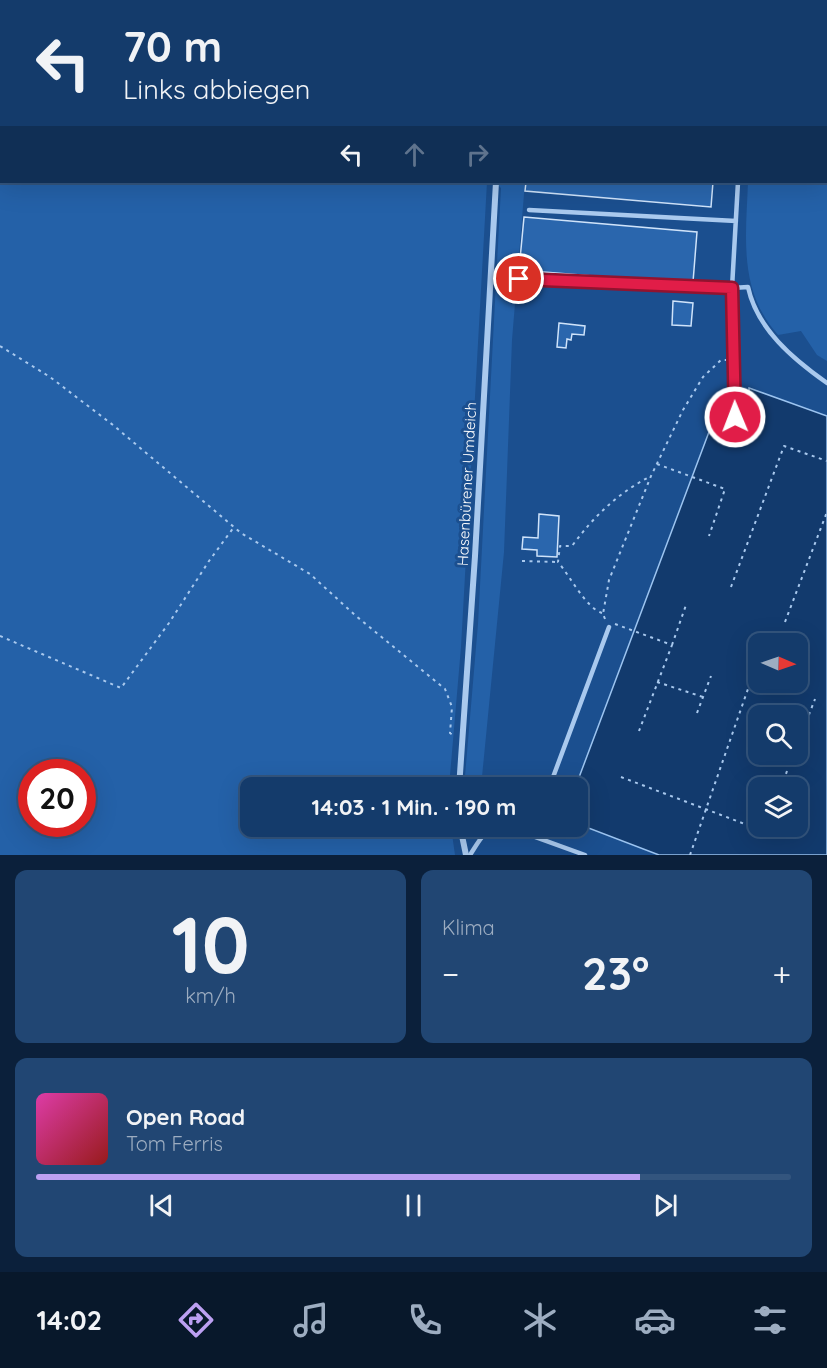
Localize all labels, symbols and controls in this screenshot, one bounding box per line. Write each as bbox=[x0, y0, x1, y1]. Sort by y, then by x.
text: 70 m bbox=[123, 20, 222, 73]
icon: left bbox=[24, 24, 102, 102]
text: Links abbiegen bbox=[123, 72, 310, 106]
icon: left bbox=[335, 138, 368, 171]
icon: ahead bbox=[398, 138, 431, 171]
icon: right bbox=[461, 138, 494, 171]
pin bbox=[493, 253, 544, 304]
icon: arrive bbox=[502, 262, 535, 295]
position arrow bbox=[703, 385, 767, 449]
street label: Hasenbürener Umdeich bbox=[453, 402, 480, 566]
north arrow bbox=[748, 633, 808, 693]
map controls bbox=[748, 633, 808, 837]
button: search bbox=[748, 705, 808, 765]
speed limit sign: 20 bbox=[18, 759, 96, 837]
button: layers bbox=[748, 777, 808, 837]
text: 14:03 · 1 Min. · 190 m bbox=[312, 793, 516, 821]
text: 10 bbox=[171, 895, 250, 993]
text: Klima bbox=[442, 915, 495, 940]
text: 23° bbox=[582, 945, 650, 1001]
text: − bbox=[442, 953, 459, 994]
text: + bbox=[772, 953, 791, 994]
text: km/h bbox=[185, 983, 236, 1008]
text: Open Road bbox=[126, 1103, 245, 1131]
text: Tom Ferris bbox=[126, 1131, 223, 1156]
icon: previous bbox=[145, 1189, 178, 1222]
icon: pause bbox=[397, 1189, 430, 1222]
icon: next bbox=[649, 1189, 682, 1222]
icon: directions bbox=[175, 1299, 217, 1341]
icon: music bbox=[290, 1299, 332, 1341]
icon: phone bbox=[404, 1299, 446, 1341]
icon: climate bbox=[519, 1299, 561, 1341]
icon: car bbox=[634, 1299, 676, 1341]
icon: filters bbox=[749, 1299, 791, 1341]
text: 14:02 bbox=[36, 1303, 102, 1337]

